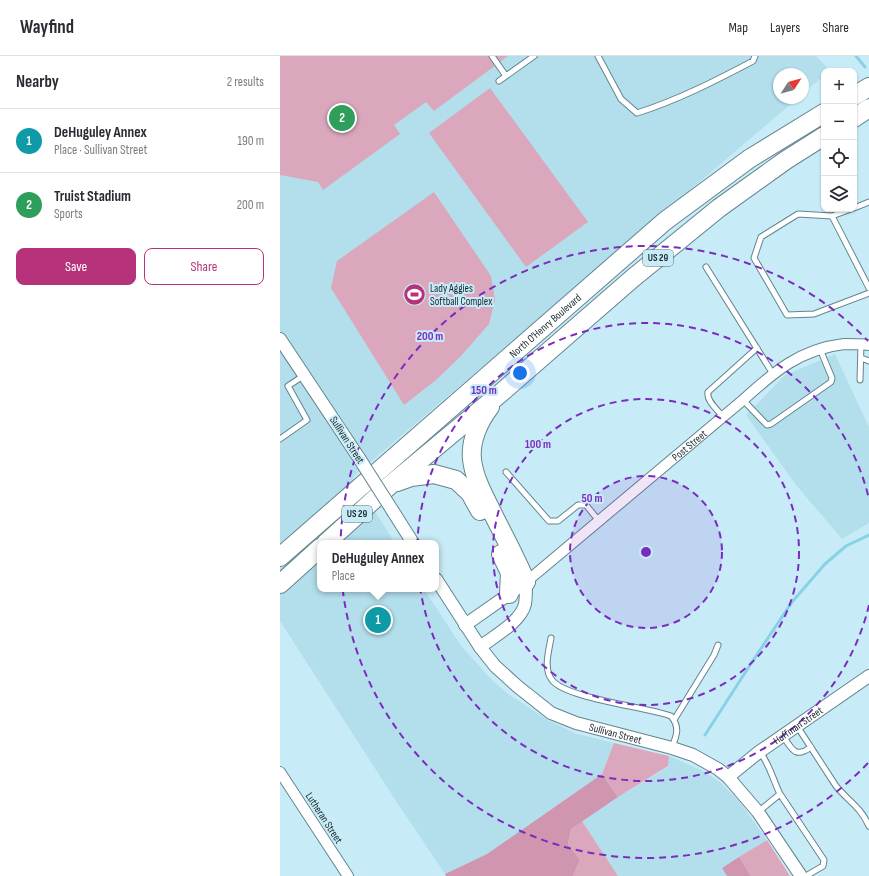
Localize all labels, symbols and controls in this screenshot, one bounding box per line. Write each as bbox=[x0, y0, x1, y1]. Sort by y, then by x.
text: Wayfind bbox=[20, 16, 74, 39]
text: Map bbox=[728, 19, 748, 36]
text: Layers bbox=[770, 19, 800, 36]
text: Share bbox=[822, 19, 849, 36]
north arrow bbox=[773, 68, 809, 104]
map controls bbox=[821, 68, 857, 212]
button: + bbox=[821, 68, 857, 104]
text: Nearby bbox=[16, 72, 59, 92]
text: 2 results bbox=[227, 74, 264, 90]
pin: 2 bbox=[329, 103, 355, 133]
button: − bbox=[821, 104, 857, 140]
text: DeHuguley Annex bbox=[54, 123, 147, 142]
text: 1 bbox=[26, 133, 32, 149]
text: 190 m bbox=[237, 133, 264, 149]
button: locate bbox=[821, 140, 857, 176]
text: Place · Sullivan Street bbox=[54, 142, 147, 158]
button: layers bbox=[821, 176, 857, 212]
text: Truist Stadium bbox=[54, 187, 131, 206]
text: 2 bbox=[26, 197, 32, 213]
text: 200 m bbox=[237, 197, 264, 213]
text: Sports bbox=[54, 206, 83, 222]
button: Save bbox=[16, 248, 136, 285]
button: Share bbox=[144, 248, 264, 285]
road number: US 29 bbox=[643, 250, 673, 266]
sports icon: Lady Aggies Softball Complex bbox=[402, 281, 428, 307]
place label: Lady Aggies Softball Complex bbox=[430, 282, 492, 308]
street label: North O'Henry Boulevard bbox=[507, 290, 584, 360]
text: 200 m bbox=[417, 329, 443, 344]
your location bbox=[510, 363, 530, 383]
text: 150 m bbox=[471, 383, 497, 398]
street label: Sullivan Street bbox=[327, 414, 367, 467]
street label: Post Street bbox=[669, 426, 710, 463]
text: 100 m bbox=[525, 437, 551, 452]
text: 50 m bbox=[582, 491, 602, 506]
road number: US 29 bbox=[342, 506, 372, 522]
popup bbox=[317, 540, 439, 592]
centre of rings bbox=[639, 545, 653, 559]
text: DeHuguley Annex bbox=[332, 549, 424, 568]
text: Place bbox=[332, 568, 355, 584]
pin: 1 bbox=[365, 605, 391, 635]
street label: Huffman Street bbox=[770, 703, 826, 747]
street label: Sullivan Street bbox=[588, 720, 644, 746]
street label: Lutheran Street bbox=[303, 790, 346, 846]

